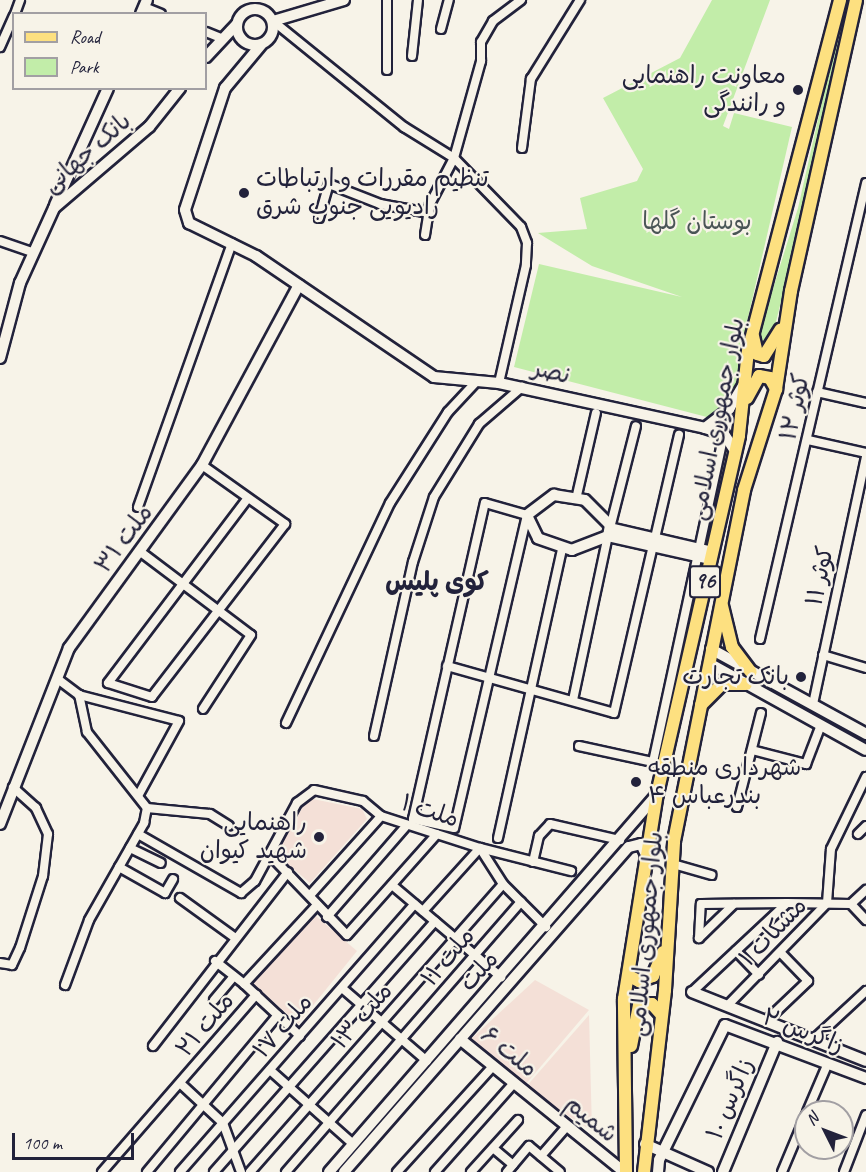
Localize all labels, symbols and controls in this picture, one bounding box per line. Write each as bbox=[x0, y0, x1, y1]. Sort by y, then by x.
legend bbox=[12, 12, 207, 90]
text: Road bbox=[70, 26, 100, 48]
text: Park bbox=[70, 56, 99, 78]
place label: معاونت راهنمایی و رانندگی bbox=[622, 62, 786, 118]
marker: معاونت راهنمایی و رانندگی bbox=[791, 83, 805, 97]
street label: بانک جهانی bbox=[37, 107, 137, 199]
place label: تنظیم مقررات و ارتباطات رادیویی جنوب شرق bbox=[256, 165, 489, 221]
marker: تنظیم مقررات و ارتباطات رادیویی جنوب شرق bbox=[237, 186, 251, 200]
park label: بوستان گلها bbox=[642, 208, 752, 236]
street label: بلوار جمهوری اسلامی bbox=[683, 315, 751, 523]
street label: نصر bbox=[529, 354, 573, 390]
street label: کوثر ۱۲ bbox=[774, 371, 816, 443]
street label: ملت ۳۱ bbox=[89, 499, 159, 579]
street label: کوثر ۱۱ bbox=[800, 544, 840, 608]
road number: 96 bbox=[688, 563, 722, 601]
district label: کوی پلیس bbox=[385, 566, 489, 598]
place label: بانک تجارت bbox=[682, 663, 789, 691]
marker: بانک تجارت bbox=[794, 670, 808, 684]
place label: شهرداری منطقه ۴ بندرعباس bbox=[648, 754, 801, 810]
marker: شهرداری منطقه ۴ بندرعباس bbox=[629, 775, 643, 789]
street label: ملت ۱ bbox=[398, 788, 462, 834]
place label: راهنمایی شهید کیوان bbox=[200, 809, 307, 865]
marker: راهنمایی شهید کیوان bbox=[312, 830, 326, 844]
street label: بلوار جمهوری اسلامی bbox=[623, 830, 669, 1038]
street label: مشکات ۱ bbox=[733, 892, 813, 972]
street label: ملت ۱۱ bbox=[415, 922, 481, 992]
street label: ملت bbox=[453, 945, 505, 997]
street label: ملت ۱۳ bbox=[325, 977, 399, 1055]
street label: ملت ۲۱ bbox=[170, 987, 240, 1063]
street label: ملت ۱۷ bbox=[247, 988, 319, 1064]
street label: زاگرس ۲ bbox=[758, 1002, 848, 1060]
street label: ملت ۶ bbox=[475, 1020, 543, 1084]
street label: زاگرس ۱۰ bbox=[700, 1054, 760, 1144]
street label: شمیم bbox=[559, 1089, 623, 1149]
north arrow bbox=[794, 1100, 854, 1160]
text: N bbox=[801, 1109, 823, 1130]
scale bar bbox=[15, 1121, 136, 1159]
text: 100 m bbox=[23, 1132, 62, 1154]

